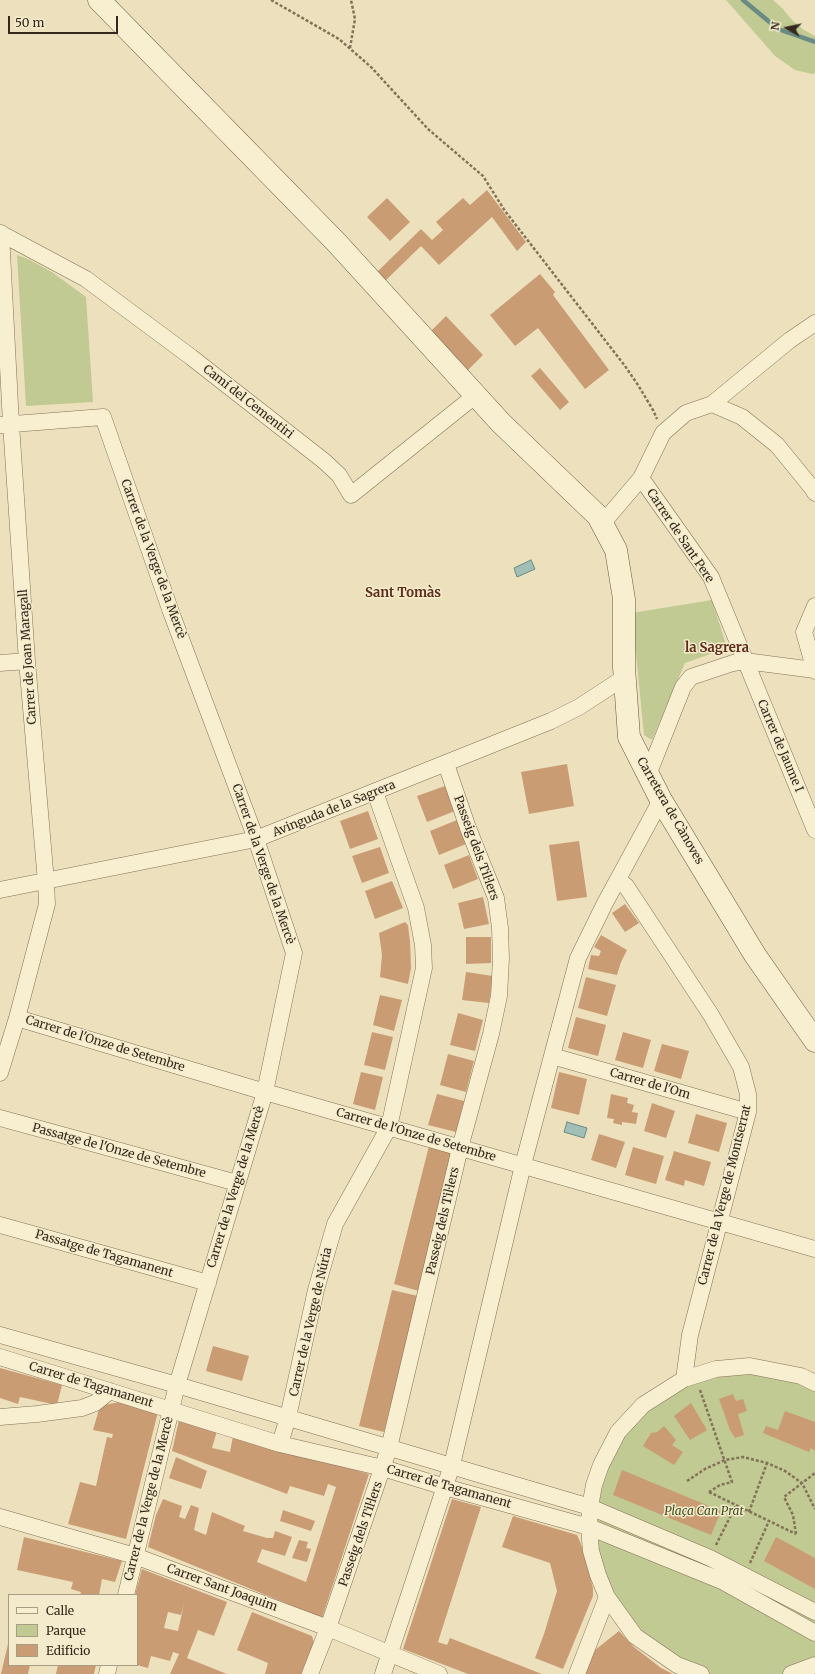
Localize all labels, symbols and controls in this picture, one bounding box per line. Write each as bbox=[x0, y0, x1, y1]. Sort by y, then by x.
scale bar bbox=[10, 8, 120, 34]
north arrow bbox=[767, 8, 807, 48]
text: 50 m bbox=[15, 15, 44, 30]
text: N bbox=[768, 21, 783, 32]
street label: Camí del Cementiri bbox=[200, 362, 296, 442]
street label: Carrer de la Verge de la Mercè bbox=[117, 477, 189, 641]
street label: Carrer de Sant Pere bbox=[643, 486, 717, 586]
district label: Sant Tomàs bbox=[365, 585, 441, 601]
street label: Carrer de Joan Maragall bbox=[16, 589, 40, 725]
district label: la Sagrera bbox=[685, 640, 749, 656]
street label: Carrer de Jaume I bbox=[754, 698, 806, 794]
street label: Carretera de Cànoves bbox=[633, 755, 707, 867]
street label: Avinguda de la Sagrera bbox=[270, 778, 398, 840]
street label: Carrer de la Verge de la Mercè bbox=[229, 782, 297, 946]
street label: Passeig dels Til·lers bbox=[450, 794, 502, 902]
street label: Carrer de l'Onze de Setembre bbox=[24, 1013, 186, 1075]
street label: Carrer de l'Om bbox=[608, 1066, 692, 1102]
street label: Carrer de la Verge de Montserrat bbox=[696, 1103, 754, 1287]
street label: Carrer de la Verge de la Mercè bbox=[204, 1104, 268, 1270]
street label: Carrer de l'Onze de Setembre bbox=[334, 1105, 498, 1165]
street label: Passatge de l'Onze de Setembre bbox=[31, 1121, 207, 1181]
street label: Passeig dels Til·lers bbox=[424, 1166, 462, 1276]
street label: Passatge de Tagamanent bbox=[33, 1227, 175, 1281]
street label: Carrer de la Verge de Núria bbox=[287, 1246, 335, 1398]
street label: Carrer de Tagamanent bbox=[27, 1359, 155, 1411]
street label: Carrer de la Verge de la Mercè bbox=[122, 1415, 176, 1583]
street label: Carrer de Tagamanent bbox=[385, 1462, 513, 1512]
street label: Passeig dels Til·lers bbox=[336, 1479, 386, 1589]
park label: Plaça Can Prat bbox=[664, 1505, 744, 1519]
street label: Carrer Sant Joaquim bbox=[165, 1561, 279, 1615]
legend bbox=[8, 1594, 138, 1666]
text: Calle bbox=[46, 1603, 74, 1618]
text: Parque bbox=[46, 1623, 86, 1638]
text: Edificio bbox=[46, 1643, 90, 1658]

